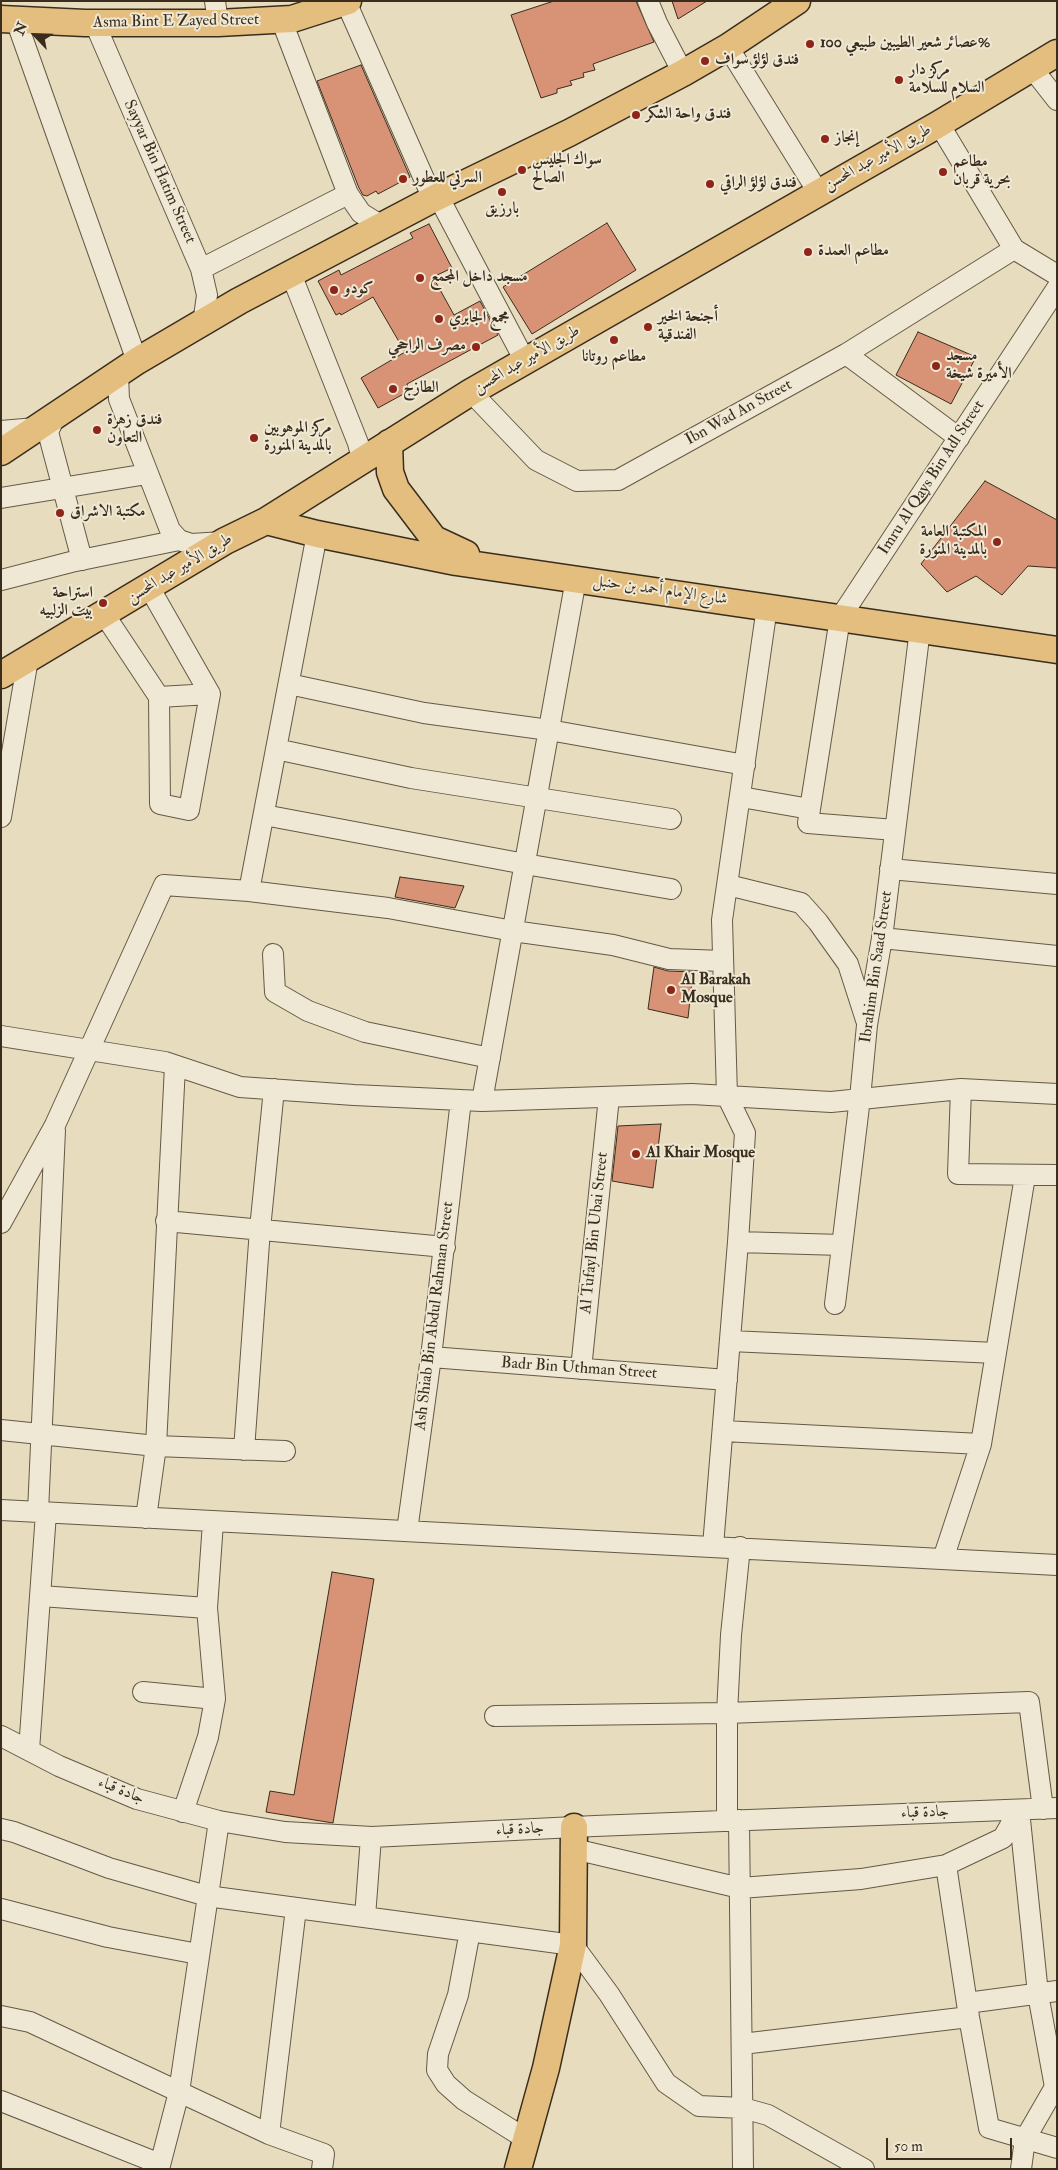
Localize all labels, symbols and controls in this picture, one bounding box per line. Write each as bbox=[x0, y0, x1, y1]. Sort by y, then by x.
north arrow bbox=[10, 10, 60, 60]
street label: Asma Bint E Zayed Street bbox=[93, 11, 259, 33]
text: N bbox=[11, 20, 31, 38]
place label: عصائر شعير الطيبين طبيعي 100% bbox=[820, 34, 990, 54]
marker: عصائر شعير الطيبين طبيعي 100% bbox=[804, 38, 816, 50]
place label: فندق لؤلؤ سواف bbox=[715, 51, 799, 71]
marker: فندق لؤلؤ سواف bbox=[699, 55, 711, 67]
place label: مركز دار السلام للسلامة bbox=[909, 61, 984, 99]
marker: مركز دار السلام للسلامة bbox=[893, 74, 905, 86]
street label: Sayyar Bin Hatim Street bbox=[119, 97, 199, 247]
place label: فندق واحة الشكر bbox=[646, 105, 731, 125]
marker: فندق واحة الشكر bbox=[630, 109, 642, 121]
street label: طريق الأمير عبد المحسن bbox=[821, 121, 935, 195]
place label: إنجاز bbox=[835, 129, 859, 149]
marker: إنجاز bbox=[819, 133, 831, 145]
place label: سواك الجليس الصالح bbox=[532, 151, 602, 189]
place label: مطاعم بحرية قربان bbox=[953, 153, 1011, 191]
marker: سواك الجليس الصالح bbox=[516, 164, 528, 176]
marker: مطاعم بحرية قربان bbox=[937, 166, 949, 178]
place label: السرتي للعطور bbox=[413, 169, 482, 189]
marker: السرتي للعطور bbox=[397, 173, 409, 185]
place label: فندق لؤلؤ الراقي bbox=[720, 174, 797, 194]
marker: فندق لؤلؤ الراقي bbox=[704, 178, 716, 190]
marker: بارزيق bbox=[496, 186, 508, 198]
place label: بارزيق bbox=[485, 200, 519, 220]
place label: مطاعم العمدة bbox=[818, 242, 889, 262]
marker: مطاعم العمدة bbox=[802, 246, 814, 258]
place label: مسجد داخل المجمع bbox=[430, 268, 528, 288]
marker: مسجد داخل المجمع bbox=[414, 272, 426, 284]
place label: كودو bbox=[344, 280, 374, 300]
marker: كودو bbox=[328, 284, 340, 296]
place label: أجنحة الخير الفندقية bbox=[658, 308, 718, 346]
place label: مجمع الجابري bbox=[449, 309, 509, 329]
marker: مجمع الجابري bbox=[433, 313, 445, 325]
marker: أجنحة الخير الفندقية bbox=[642, 321, 654, 333]
street label: طريق الأمير عبد المحسن bbox=[470, 322, 584, 398]
marker: مطاعم روتانا bbox=[608, 334, 620, 346]
place label: مصرف الراجحي bbox=[388, 337, 466, 357]
marker: مصرف الراجحي bbox=[470, 341, 482, 353]
place label: مسجد الأميرة شيخة bbox=[946, 347, 1012, 385]
place label: مطاعم روتانا bbox=[582, 348, 646, 368]
marker: مسجد الأميرة شيخة bbox=[930, 360, 942, 372]
street label: Ibn Wad An Street bbox=[682, 376, 796, 450]
place label: الطازج bbox=[403, 379, 439, 399]
marker: الطازج bbox=[387, 383, 399, 395]
street label: Imru Al Qays Bin Adl Street bbox=[875, 397, 989, 559]
place label: فندق زهرة التعاون bbox=[107, 411, 163, 449]
place label: مركز الموهوبين بالمدينة المنورة bbox=[264, 419, 332, 457]
marker: فندق زهرة التعاون bbox=[91, 424, 103, 436]
marker: مركز الموهوبين بالمدينة المنورة bbox=[248, 432, 260, 444]
place label: مكتبة الاشراق bbox=[70, 503, 145, 523]
marker: مكتبة الاشراق bbox=[54, 507, 66, 519]
place label: المكتبة العامة بالمدينة المنورة bbox=[919, 523, 987, 561]
street label: طريق الأمير عبد المحسن bbox=[124, 530, 236, 608]
marker: المكتبة العامة بالمدينة المنورة bbox=[991, 536, 1003, 548]
street label: شارع الإمام أحمد بن حنبل bbox=[592, 572, 728, 610]
place label: استراحة بيت الزلبيه bbox=[40, 584, 93, 622]
marker: استراحة بيت الزلبيه bbox=[97, 597, 109, 609]
street label: Ibrahim Bin Saad Street bbox=[857, 890, 897, 1044]
place label: Al Barakah Mosque bbox=[681, 971, 751, 1009]
marker: Al Barakah Mosque bbox=[665, 984, 677, 996]
place label: Al Khair Mosque bbox=[646, 1144, 755, 1164]
marker: Al Khair Mosque bbox=[630, 1148, 642, 1160]
street label: Al Tufayl Bin Ubai Street bbox=[577, 1151, 613, 1315]
street label: Ash Shiab Bin Abdul Rahman Street bbox=[411, 1201, 459, 1431]
street label: Badr Bin Uthman Street bbox=[500, 1354, 658, 1384]
street label: جادة قباء bbox=[95, 1773, 147, 1809]
street label: جادة قباء bbox=[901, 1803, 949, 1823]
street label: جادة قباء bbox=[495, 1819, 545, 1841]
scale bar bbox=[888, 2128, 1014, 2160]
text: 50 m bbox=[894, 2137, 923, 2156]

